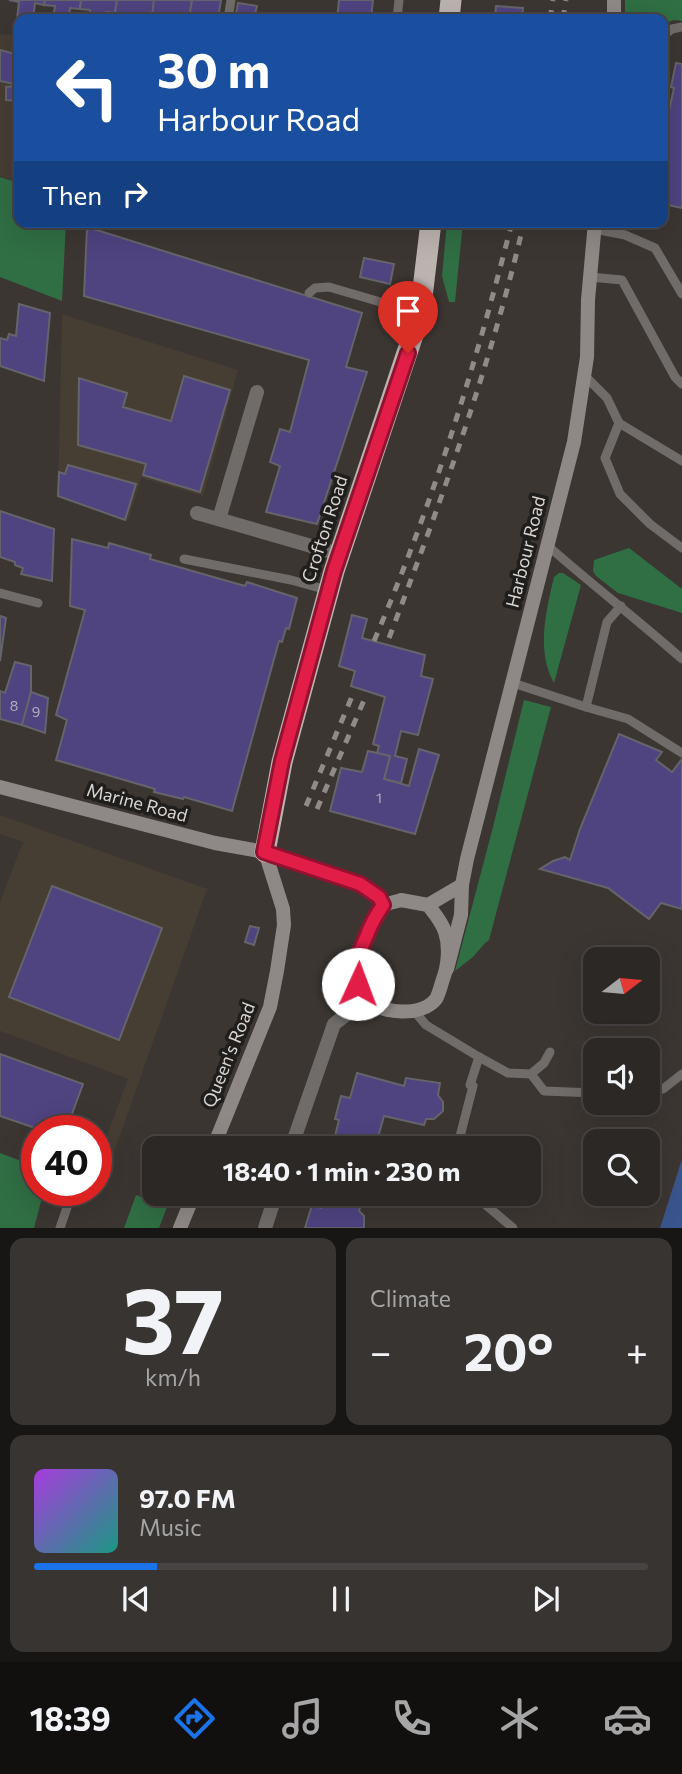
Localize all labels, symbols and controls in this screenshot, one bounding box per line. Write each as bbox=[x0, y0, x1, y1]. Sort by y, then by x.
text: 30 m bbox=[157, 38, 270, 98]
icon: left bbox=[42, 42, 133, 133]
text: Harbour Road bbox=[157, 98, 360, 138]
icon: right bbox=[116, 175, 154, 213]
text: Then bbox=[42, 179, 102, 210]
pin bbox=[378, 281, 438, 353]
icon: arrive bbox=[389, 292, 427, 330]
street label: Crofton Road bbox=[296, 473, 352, 585]
street label: Harbour Road bbox=[501, 494, 550, 610]
house number: 8 bbox=[10, 697, 18, 714]
house number: 9 bbox=[32, 703, 40, 720]
street label: Marine Road bbox=[84, 778, 190, 826]
house number: 1 bbox=[376, 789, 382, 806]
position arrow bbox=[321, 947, 395, 1021]
north arrow bbox=[583, 947, 660, 1024]
map controls bbox=[583, 947, 660, 1206]
street label: Queen's Road bbox=[197, 999, 259, 1110]
button: sound bbox=[583, 1038, 660, 1115]
speed limit sign: 40 bbox=[21, 1115, 112, 1206]
button: search bbox=[583, 1129, 660, 1206]
text: 18:40 · 1 min · 230 m bbox=[222, 1155, 461, 1186]
text: 37 bbox=[122, 1261, 224, 1373]
text: Climate bbox=[370, 1284, 451, 1312]
text: 20° bbox=[464, 1318, 554, 1382]
text: − bbox=[370, 1327, 392, 1374]
text: + bbox=[626, 1327, 648, 1374]
text: km/h bbox=[145, 1363, 201, 1391]
text: 97.0 FM bbox=[139, 1482, 236, 1513]
text: Music bbox=[139, 1513, 202, 1541]
icon: previous bbox=[117, 1580, 155, 1618]
icon: pause bbox=[322, 1580, 360, 1618]
icon: next bbox=[527, 1580, 565, 1618]
icon: directions bbox=[170, 1694, 219, 1743]
icon: music bbox=[278, 1694, 327, 1743]
icon: phone bbox=[387, 1694, 436, 1743]
icon: climate bbox=[495, 1694, 544, 1743]
icon: car bbox=[603, 1694, 652, 1743]
text: 18:39 bbox=[30, 1698, 111, 1738]

